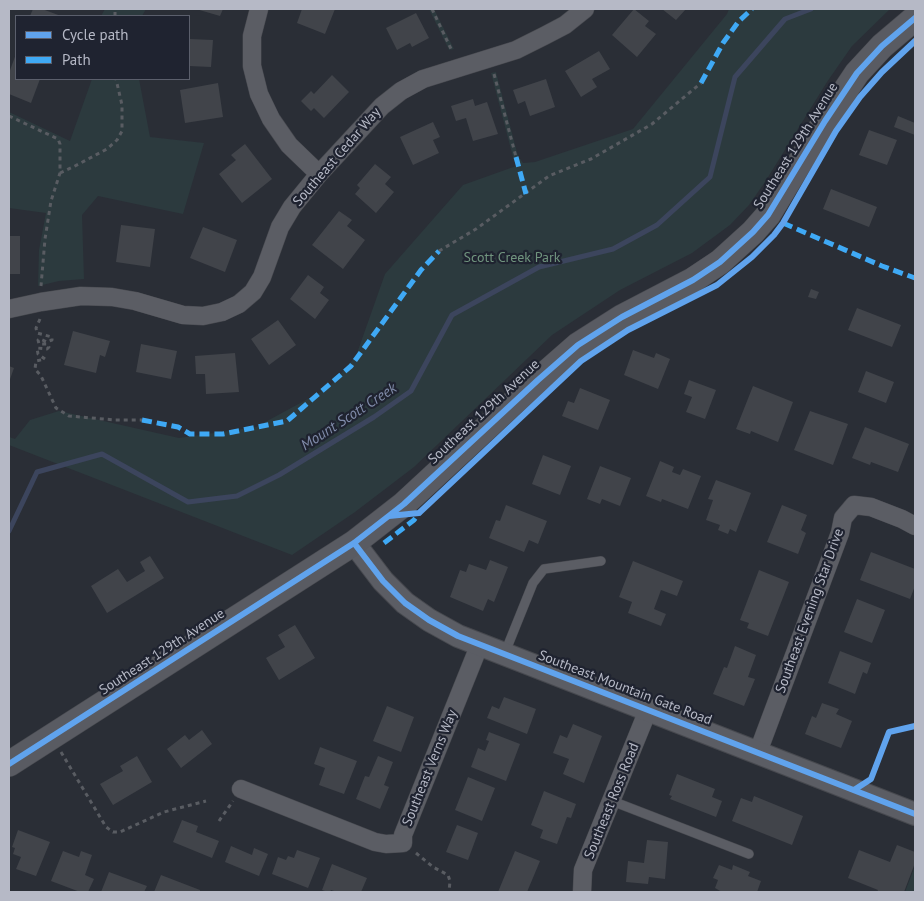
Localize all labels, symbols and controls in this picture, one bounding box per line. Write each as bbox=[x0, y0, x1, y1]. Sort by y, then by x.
legend bbox=[15, 15, 190, 80]
text: Cycle path bbox=[62, 25, 128, 44]
text: Path bbox=[62, 50, 91, 69]
street label: Southeast 129th Avenue bbox=[750, 80, 842, 212]
street label: Southeast Cedar Way bbox=[290, 104, 384, 210]
park label: Scott Creek Park bbox=[464, 250, 560, 266]
street label: Southeast 129th Avenue bbox=[425, 356, 543, 468]
water label: Mount Scott Creek bbox=[298, 379, 400, 455]
street label: Southeast Evening Star Drive bbox=[772, 526, 848, 696]
street label: Southeast 129th Avenue bbox=[96, 605, 228, 699]
street label: Southeast Mountain Gate Road bbox=[536, 647, 714, 729]
street label: Southeast Verns Way bbox=[399, 707, 461, 829]
street label: Southeast Ross Road bbox=[581, 741, 643, 861]

